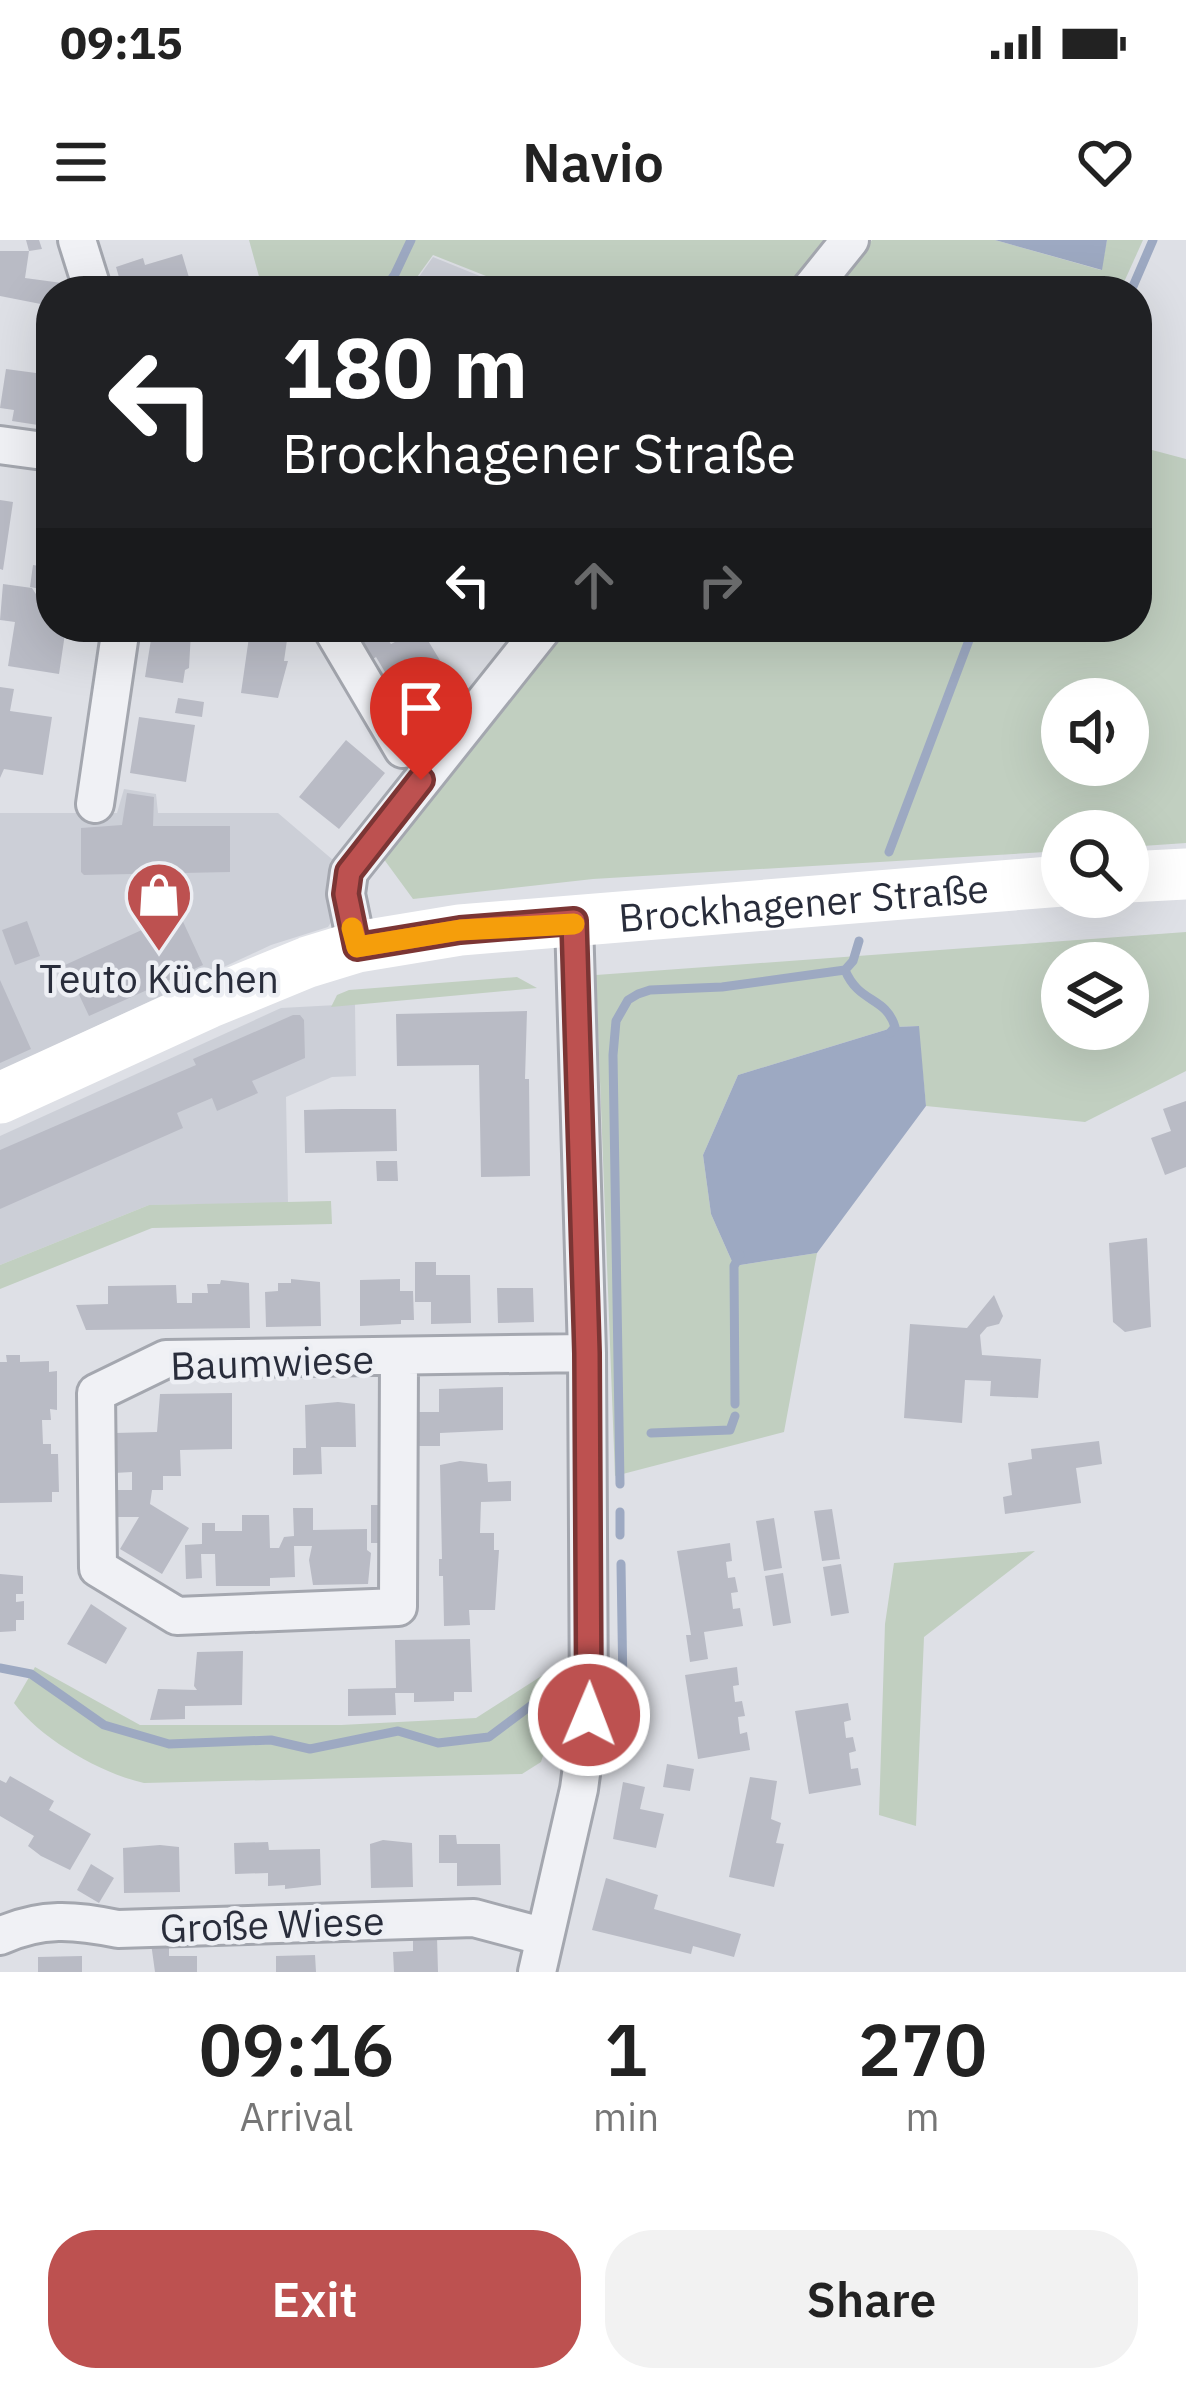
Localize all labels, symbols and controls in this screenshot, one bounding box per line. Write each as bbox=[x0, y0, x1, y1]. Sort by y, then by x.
text: 09:15 bbox=[60, 13, 183, 71]
text: Navio bbox=[522, 127, 664, 197]
icon: menu bbox=[48, 129, 114, 195]
icon: heart bbox=[1072, 129, 1138, 195]
text: 180 m bbox=[282, 312, 528, 421]
icon: left bbox=[84, 324, 240, 480]
text: Brockhagener Straße bbox=[282, 418, 796, 488]
icon: left bbox=[435, 552, 501, 618]
icon: ahead bbox=[561, 552, 627, 618]
icon: right bbox=[687, 552, 753, 618]
pin bbox=[370, 657, 472, 780]
icon: arrive bbox=[388, 675, 454, 741]
map controls bbox=[1041, 678, 1149, 1050]
button: sound bbox=[1041, 678, 1149, 786]
button: search bbox=[1041, 810, 1149, 918]
shop icon: Teuto Küchen bbox=[124, 860, 194, 954]
street label: Brockhagener Straße bbox=[616, 862, 991, 943]
button: layers bbox=[1041, 942, 1149, 1050]
place label: Teuto Küchen bbox=[39, 953, 279, 1004]
street label: Baumwiese bbox=[169, 1333, 375, 1391]
position arrow bbox=[526, 1652, 652, 1778]
street label: Große Wiese bbox=[159, 1895, 385, 1953]
text: 09:16 bbox=[199, 2002, 394, 2096]
text: 1 bbox=[604, 2002, 648, 2096]
text: 270 bbox=[858, 2002, 987, 2096]
text: Arrival bbox=[240, 2091, 353, 2142]
text: min bbox=[593, 2091, 659, 2142]
text: m bbox=[905, 2091, 940, 2142]
button: Exit bbox=[48, 2230, 581, 2368]
button: Share bbox=[605, 2230, 1138, 2368]

